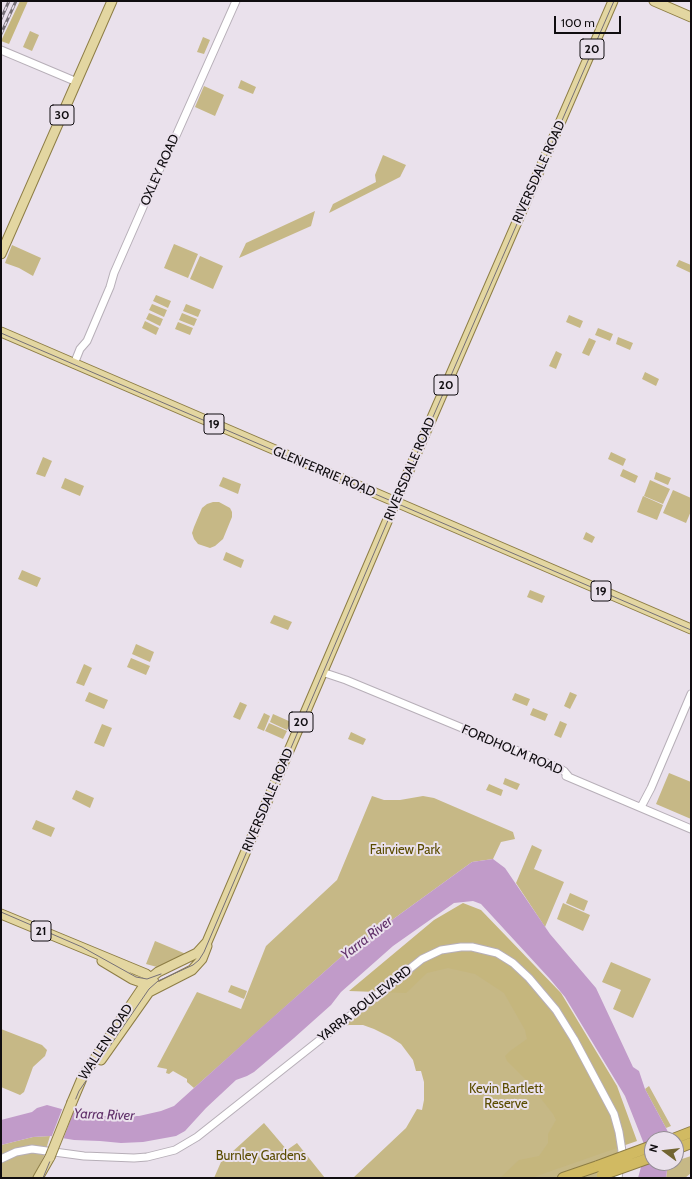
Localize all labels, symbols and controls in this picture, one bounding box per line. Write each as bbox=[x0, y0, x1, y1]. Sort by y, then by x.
scale bar bbox=[556, 8, 623, 34]
text: 100 m bbox=[561, 15, 595, 30]
road number: 20 bbox=[580, 39, 604, 59]
road number: 30 bbox=[50, 105, 74, 125]
street label: RIVERSDALE ROAD bbox=[509, 118, 569, 226]
street label: OXLEY ROAD bbox=[137, 132, 183, 208]
road number: 20 bbox=[434, 375, 458, 395]
road number: 19 bbox=[204, 414, 224, 434]
street label: RIVERSDALE ROAD bbox=[381, 415, 439, 523]
street label: GLENFERRIE ROAD bbox=[270, 443, 378, 501]
road number: 19 bbox=[591, 581, 611, 601]
road number: 20 bbox=[289, 712, 313, 732]
street label: FORDHOLM ROAD bbox=[459, 722, 565, 778]
street label: RIVERSDALE ROAD bbox=[239, 746, 297, 854]
park label: Fairview Park bbox=[370, 842, 440, 858]
water label: Yarra River bbox=[338, 913, 396, 963]
road number: 21 bbox=[31, 921, 51, 941]
street label: YARRA BOULEVARD bbox=[315, 963, 415, 1045]
street label: WALLEN ROAD bbox=[76, 1001, 136, 1083]
park label: Kevin Bartlett Reserve bbox=[469, 1081, 543, 1112]
water label: Yarra River bbox=[73, 1106, 135, 1124]
north arrow bbox=[644, 1131, 684, 1171]
text: N bbox=[646, 1143, 661, 1154]
park label: Burnley Gardens bbox=[216, 1148, 306, 1164]

